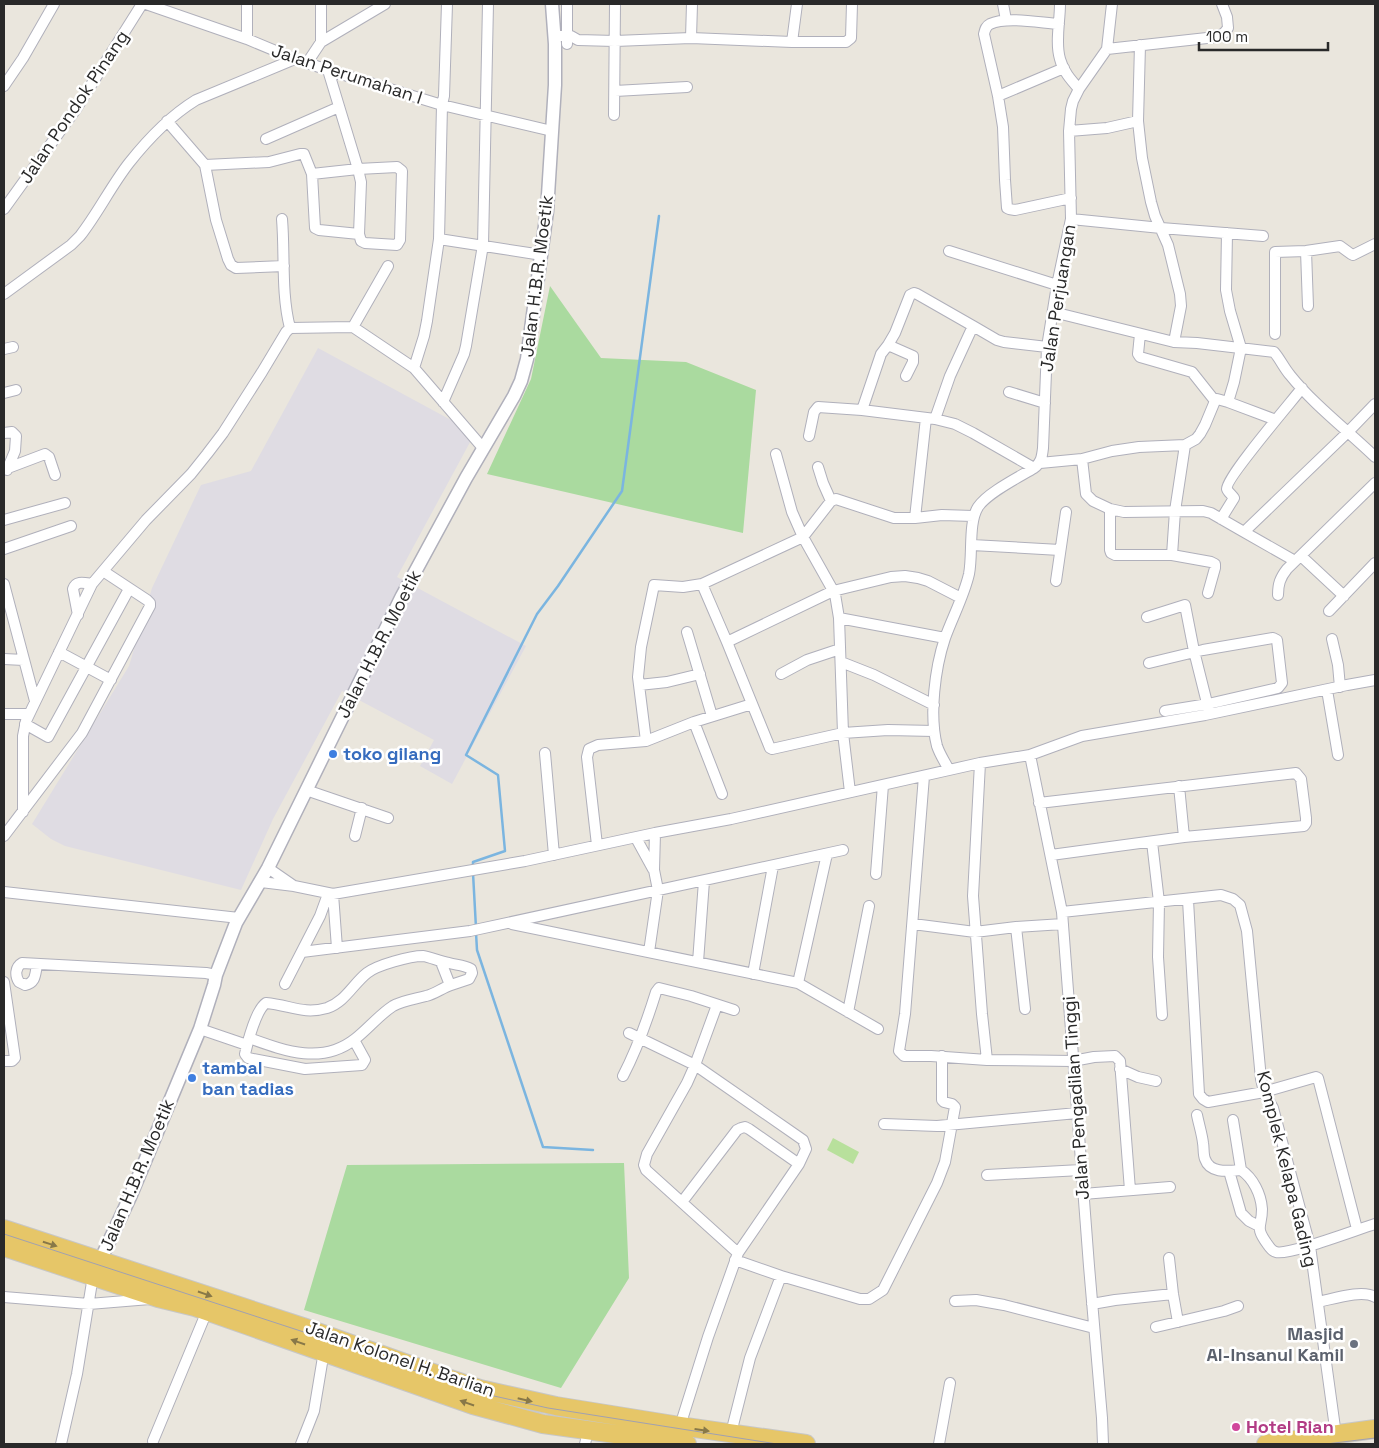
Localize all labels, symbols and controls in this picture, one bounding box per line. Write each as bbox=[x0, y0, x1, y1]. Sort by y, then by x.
scale bar bbox=[1199, 20, 1328, 52]
street label: Jalan Pondok Pinang bbox=[14, 26, 133, 188]
text: 100 m bbox=[1206, 27, 1248, 46]
street label: Jalan Perumahan I bbox=[269, 38, 425, 109]
street label: Jalan H.B.R. Moetik bbox=[515, 193, 558, 358]
street label: Jalan Perjuangan bbox=[1035, 223, 1081, 373]
street label: Jalan H.B.R. Moetik bbox=[331, 566, 426, 722]
place label: toko gilang bbox=[343, 742, 441, 765]
marker: toko gilang bbox=[327, 748, 339, 760]
street label: Jalan Pengadilan Tinggi bbox=[1057, 995, 1094, 1201]
place label: tambal ban tadias bbox=[202, 1056, 294, 1100]
street label: Komplek Kelapa Gading bbox=[1252, 1068, 1323, 1269]
marker: tambal ban tadias bbox=[186, 1072, 198, 1084]
street label: Jalan H.B.R. Moetik bbox=[94, 1095, 179, 1254]
one-way arrow bbox=[43, 1241, 58, 1249]
one-way arrow bbox=[197, 1291, 212, 1299]
street label: Jalan Kolonel H. Barlian bbox=[303, 1315, 498, 1402]
place label: Masjid Al-Insanul Kamil bbox=[1206, 1322, 1344, 1366]
one-way arrow bbox=[290, 1338, 305, 1345]
marker: Masjid Al-Insanul Kamil bbox=[1348, 1338, 1360, 1350]
one-way arrow bbox=[518, 1396, 533, 1404]
one-way arrow bbox=[460, 1398, 475, 1406]
place label: Hotel Rian bbox=[1246, 1415, 1334, 1438]
marker: Hotel Rian bbox=[1230, 1421, 1242, 1433]
one-way arrow bbox=[695, 1426, 711, 1434]

